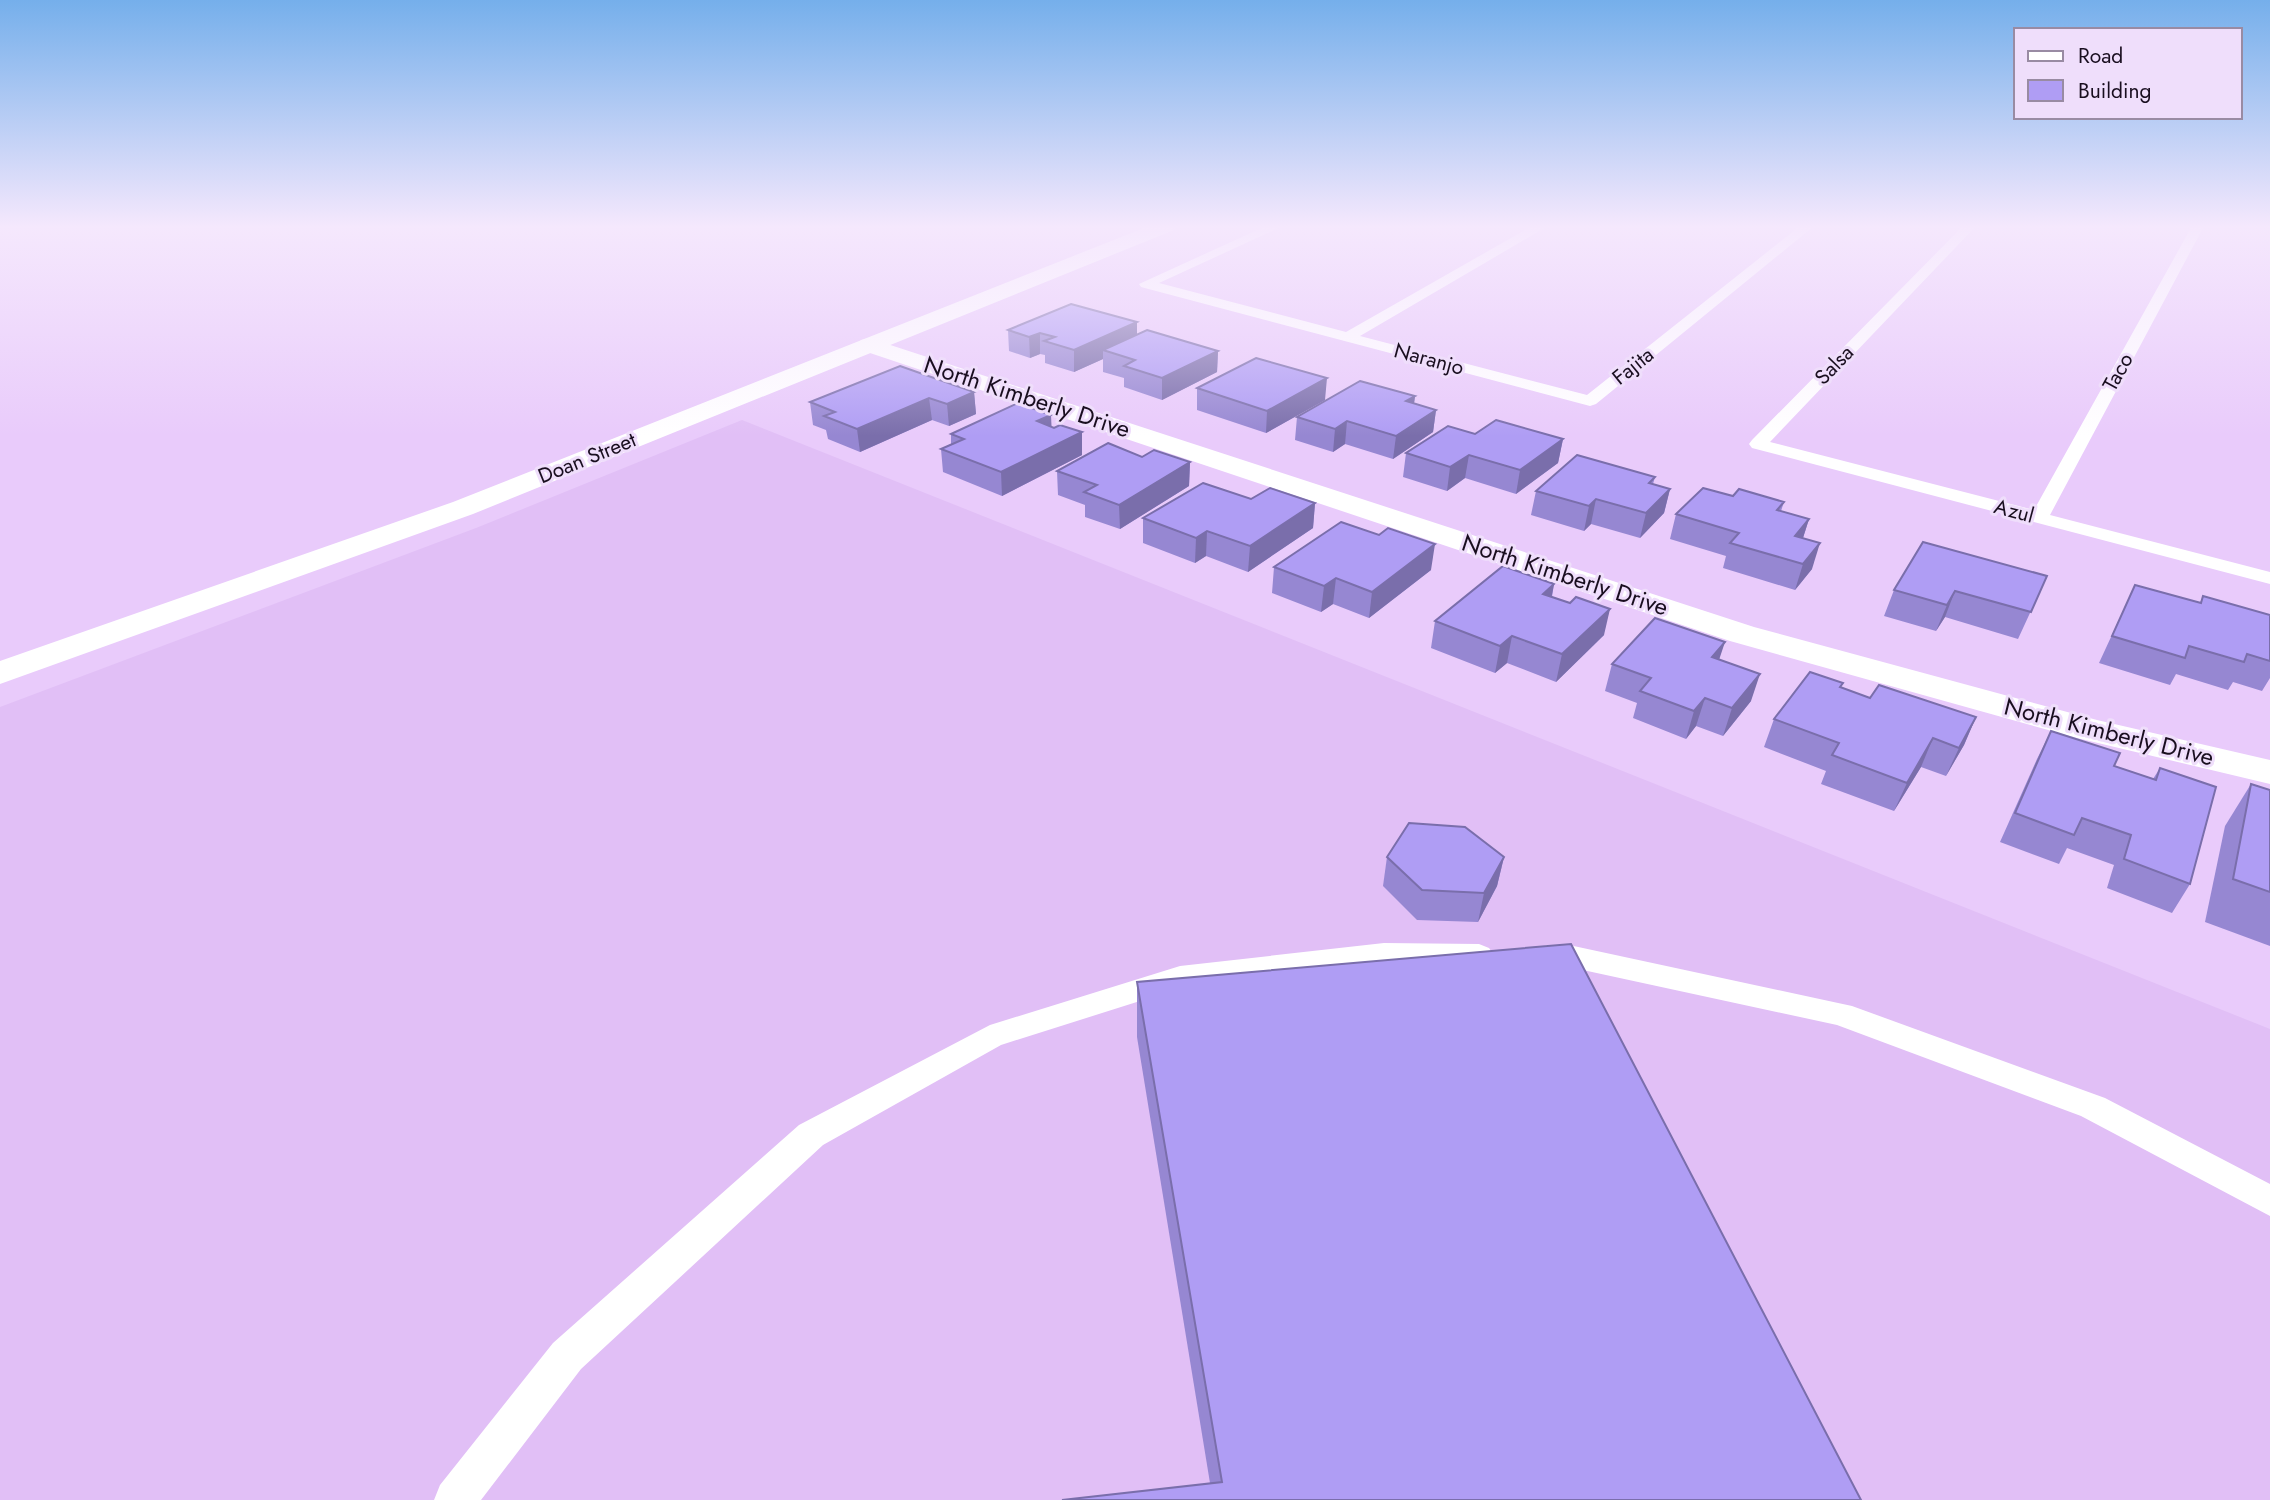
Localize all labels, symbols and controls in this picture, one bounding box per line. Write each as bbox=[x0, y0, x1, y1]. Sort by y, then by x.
legend bbox=[2014, 28, 2242, 119]
text: Road bbox=[2078, 41, 2123, 71]
text: Building bbox=[2078, 76, 2151, 106]
street label: Naranjo bbox=[1391, 335, 1467, 383]
street label: Salsa bbox=[1808, 338, 1860, 392]
street label: Fajita bbox=[1606, 340, 1660, 392]
street label: North Kimberly Drive bbox=[920, 347, 1135, 446]
street label: Taco bbox=[2095, 348, 2141, 396]
street label: Doan Street bbox=[534, 425, 640, 491]
street label: Azul bbox=[1991, 491, 2037, 531]
street label: North Kimberly Drive bbox=[1458, 525, 1673, 624]
street label: North Kimberly Drive bbox=[2001, 689, 2218, 774]

